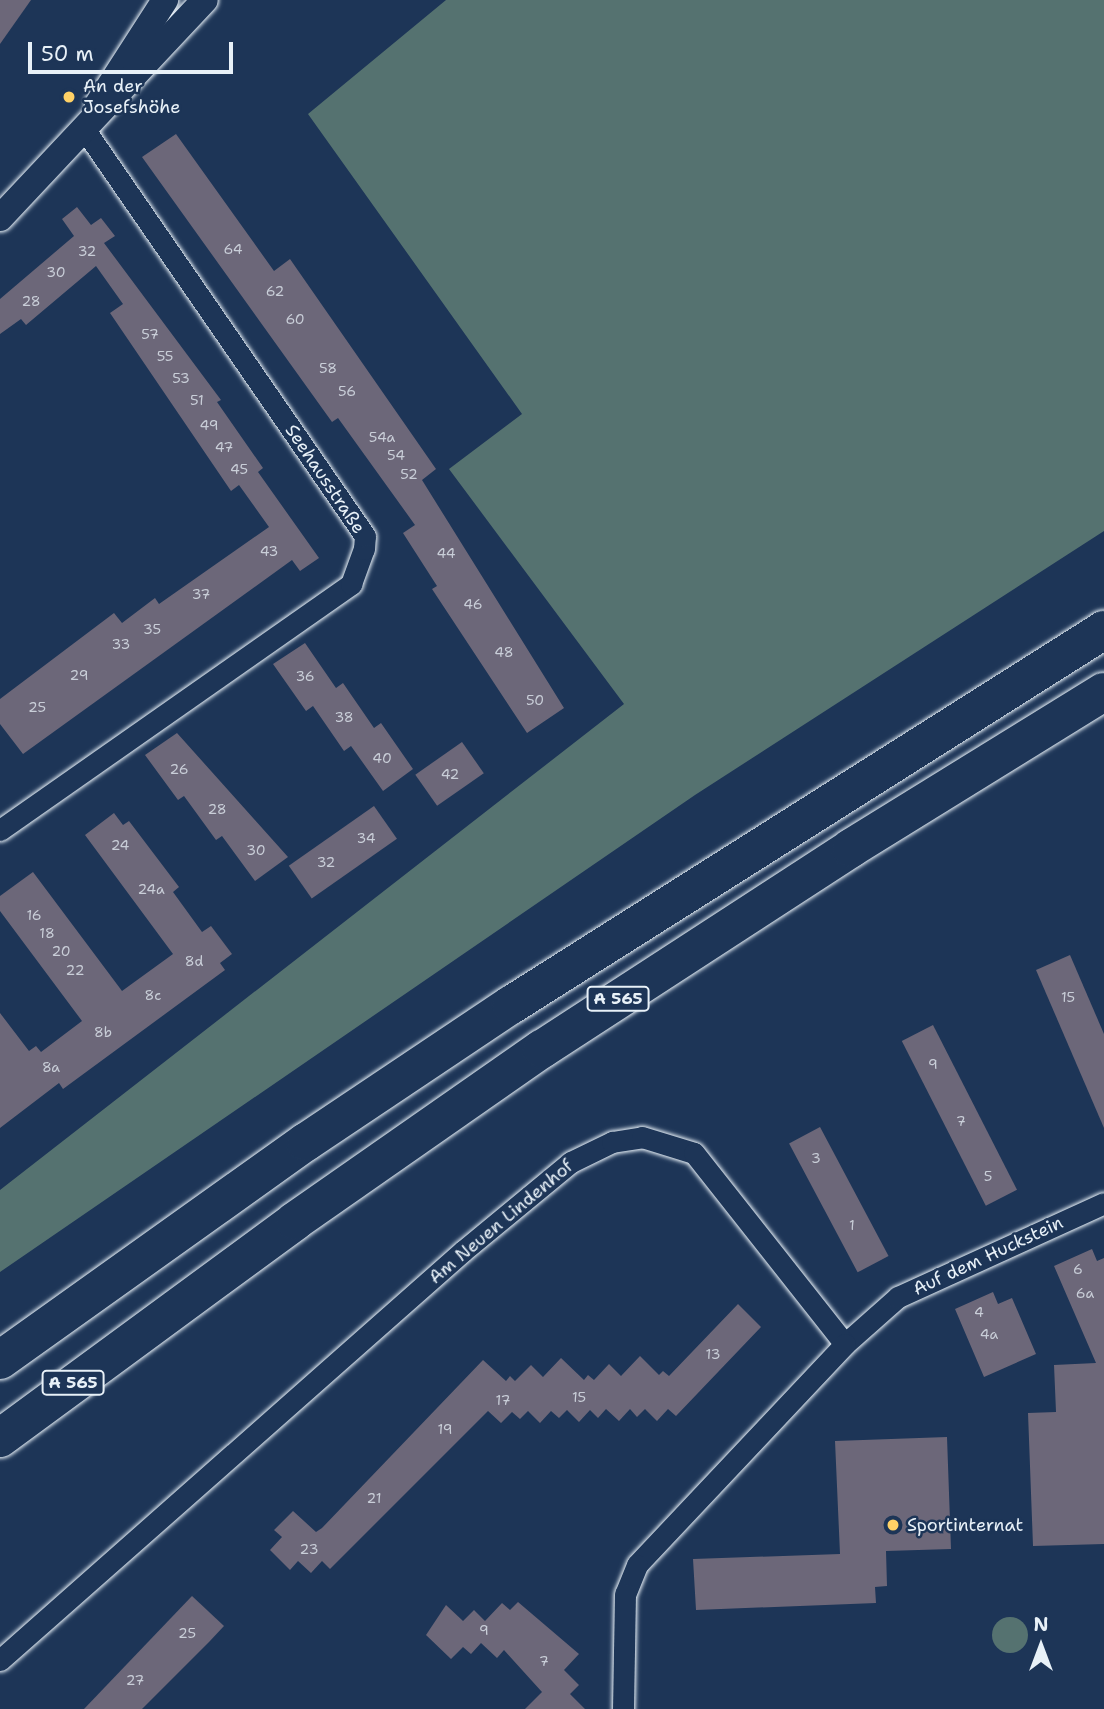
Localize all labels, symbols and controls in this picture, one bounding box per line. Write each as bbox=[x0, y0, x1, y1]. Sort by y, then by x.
scale bar bbox=[32, 28, 236, 72]
text: 50 m bbox=[41, 40, 94, 68]
place label: An der Josefshöhe bbox=[83, 76, 181, 119]
marker: An der Josefshöhe bbox=[61, 89, 77, 105]
house number: 64 bbox=[223, 241, 243, 257]
house number: 32 bbox=[78, 243, 96, 259]
house number: 30 bbox=[46, 264, 66, 280]
house number: 62 bbox=[266, 283, 284, 299]
house number: 28 bbox=[21, 293, 41, 309]
house number: 60 bbox=[285, 311, 305, 327]
house number: 57 bbox=[141, 326, 159, 342]
house number: 55 bbox=[157, 348, 173, 364]
house number: 58 bbox=[319, 360, 337, 376]
house number: 53 bbox=[172, 370, 190, 386]
house number: 56 bbox=[338, 383, 356, 399]
house number: 51 bbox=[190, 392, 204, 408]
house number: 49 bbox=[200, 417, 218, 433]
street label: Seehausstraße bbox=[280, 420, 370, 538]
house number: 54a bbox=[369, 429, 395, 445]
house number: 47 bbox=[215, 439, 233, 455]
house number: 54 bbox=[387, 447, 405, 463]
house number: 45 bbox=[230, 461, 248, 477]
house number: 52 bbox=[400, 466, 418, 482]
house number: 43 bbox=[260, 543, 278, 559]
house number: 44 bbox=[436, 545, 456, 561]
house number: 37 bbox=[192, 586, 210, 602]
house number: 46 bbox=[463, 596, 483, 612]
house number: 35 bbox=[143, 621, 161, 637]
house number: 33 bbox=[112, 636, 130, 652]
house number: 48 bbox=[494, 644, 514, 660]
house number: 29 bbox=[70, 667, 88, 683]
house number: 36 bbox=[295, 668, 315, 684]
house number: 50 bbox=[526, 692, 544, 708]
house number: 25 bbox=[28, 699, 46, 715]
house number: 38 bbox=[334, 709, 354, 725]
house number: 40 bbox=[372, 750, 392, 766]
house number: 26 bbox=[170, 761, 188, 777]
house number: 42 bbox=[441, 766, 459, 782]
house number: 28 bbox=[207, 801, 227, 817]
house number: 34 bbox=[356, 830, 376, 846]
house number: 24 bbox=[111, 837, 129, 853]
house number: 30 bbox=[246, 842, 266, 858]
house number: 32 bbox=[317, 854, 335, 870]
house number: 24a bbox=[137, 881, 165, 897]
house number: 16 bbox=[26, 907, 42, 923]
house number: 18 bbox=[39, 925, 55, 941]
house number: 20 bbox=[51, 943, 71, 959]
house number: 8d bbox=[185, 953, 203, 969]
house number: 22 bbox=[66, 962, 84, 978]
house number: 8c bbox=[145, 987, 161, 1003]
road number: A 565 bbox=[586, 987, 650, 1012]
house number: 15 bbox=[1061, 989, 1075, 1005]
house number: 8b bbox=[94, 1024, 112, 1040]
house number: 9 bbox=[928, 1056, 938, 1072]
house number: 8a bbox=[42, 1059, 60, 1075]
house number: 7 bbox=[956, 1113, 966, 1129]
house number: 3 bbox=[811, 1150, 821, 1166]
street label: Am Neuen Lindenhof bbox=[425, 1155, 577, 1289]
house number: 5 bbox=[984, 1168, 992, 1184]
street label: Auf dem Huckstein bbox=[910, 1212, 1066, 1300]
house number: 1 bbox=[849, 1217, 855, 1233]
house number: 6 bbox=[1073, 1261, 1083, 1277]
house number: 6a bbox=[1076, 1285, 1094, 1301]
house number: 4 bbox=[974, 1304, 984, 1320]
house number: 4a bbox=[980, 1326, 998, 1342]
house number: 13 bbox=[706, 1346, 720, 1362]
road number: A 565 bbox=[42, 1371, 104, 1396]
house number: 15 bbox=[572, 1389, 586, 1405]
house number: 17 bbox=[496, 1392, 510, 1408]
house number: 19 bbox=[437, 1421, 453, 1437]
house number: 21 bbox=[367, 1490, 381, 1506]
place label: Sportinternat bbox=[907, 1514, 1023, 1536]
marker: Sportinternat bbox=[885, 1517, 901, 1533]
house number: 23 bbox=[300, 1541, 318, 1557]
north arrow bbox=[1006, 1611, 1076, 1681]
text: N bbox=[1033, 1612, 1049, 1637]
house number: 9 bbox=[479, 1622, 489, 1638]
house number: 25 bbox=[178, 1625, 196, 1641]
house number: 7 bbox=[539, 1653, 549, 1669]
house number: 27 bbox=[126, 1672, 144, 1688]

